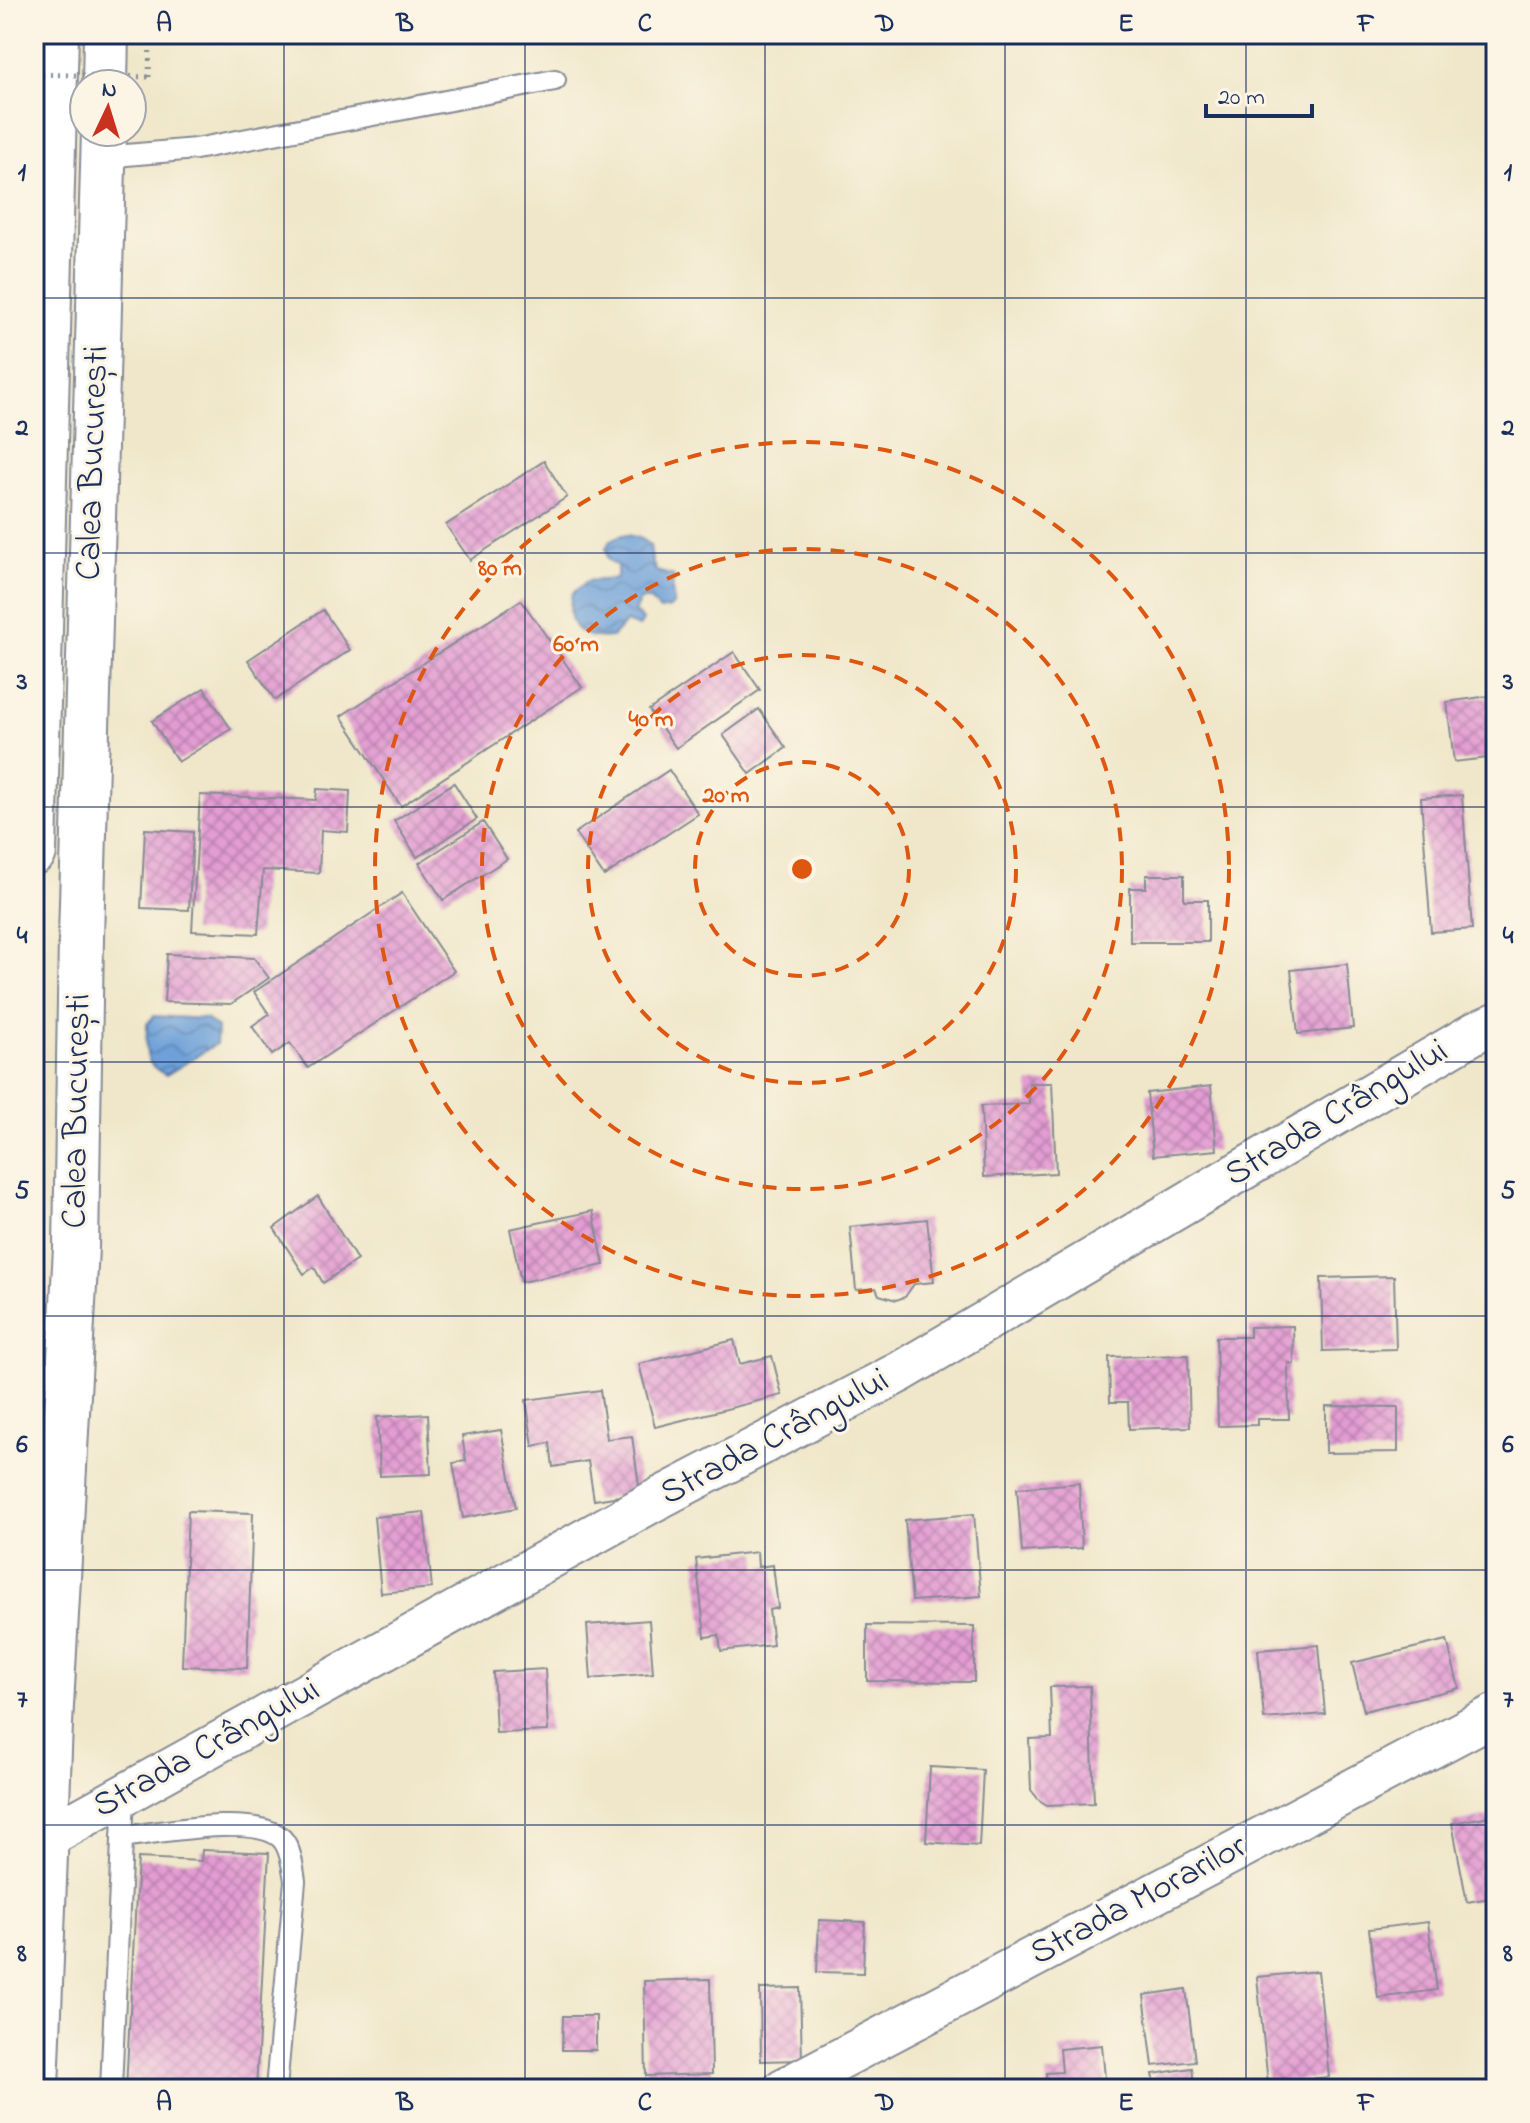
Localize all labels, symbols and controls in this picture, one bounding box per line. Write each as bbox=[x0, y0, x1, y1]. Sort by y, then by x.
text: A bbox=[156, 6, 172, 44]
text: B bbox=[395, 6, 414, 44]
text: C bbox=[638, 6, 652, 44]
text: D bbox=[874, 6, 895, 44]
text: E bbox=[1118, 6, 1134, 44]
text: F bbox=[1356, 6, 1375, 44]
north arrow bbox=[68, 68, 148, 148]
scale bar bbox=[1206, 68, 1312, 118]
text: N bbox=[101, 75, 118, 108]
text: 20 m bbox=[1218, 81, 1265, 116]
text: 1 bbox=[18, 155, 27, 193]
text: 1 bbox=[1504, 155, 1513, 193]
street label: Calea București bbox=[63, 345, 125, 581]
text: 2 bbox=[15, 410, 29, 448]
text: 2 bbox=[1501, 410, 1515, 448]
text: 80 m bbox=[477, 552, 522, 587]
text: 60 m bbox=[553, 628, 599, 663]
text: 3 bbox=[16, 664, 28, 702]
text: 3 bbox=[1502, 664, 1514, 702]
text: 40 m bbox=[629, 703, 674, 738]
text: 20 m bbox=[702, 779, 750, 814]
centre of rings bbox=[788, 855, 816, 883]
text: 4 bbox=[17, 918, 28, 956]
text: 4 bbox=[1503, 918, 1514, 956]
street label: Calea București bbox=[49, 993, 107, 1229]
street label: Strada Crângului bbox=[1215, 1026, 1459, 1202]
text: 5 bbox=[15, 1173, 30, 1211]
text: 5 bbox=[1501, 1173, 1516, 1211]
street label: Strada Crângului bbox=[651, 1355, 899, 1521]
text: 6 bbox=[16, 1427, 28, 1465]
text: 6 bbox=[1502, 1427, 1514, 1465]
street label: Strada Crângului bbox=[84, 1665, 330, 1833]
text: 7 bbox=[17, 1682, 28, 1720]
text: 7 bbox=[1503, 1682, 1514, 1720]
street label: Strada Morarilor bbox=[1021, 1821, 1258, 1981]
text: 8 bbox=[16, 1936, 27, 1974]
text: 8 bbox=[1502, 1936, 1513, 1974]
text: A bbox=[156, 2085, 172, 2123]
text: B bbox=[395, 2085, 414, 2123]
text: C bbox=[638, 2085, 652, 2123]
text: D bbox=[874, 2085, 895, 2123]
text: E bbox=[1118, 2085, 1134, 2123]
text: F bbox=[1356, 2085, 1375, 2123]

